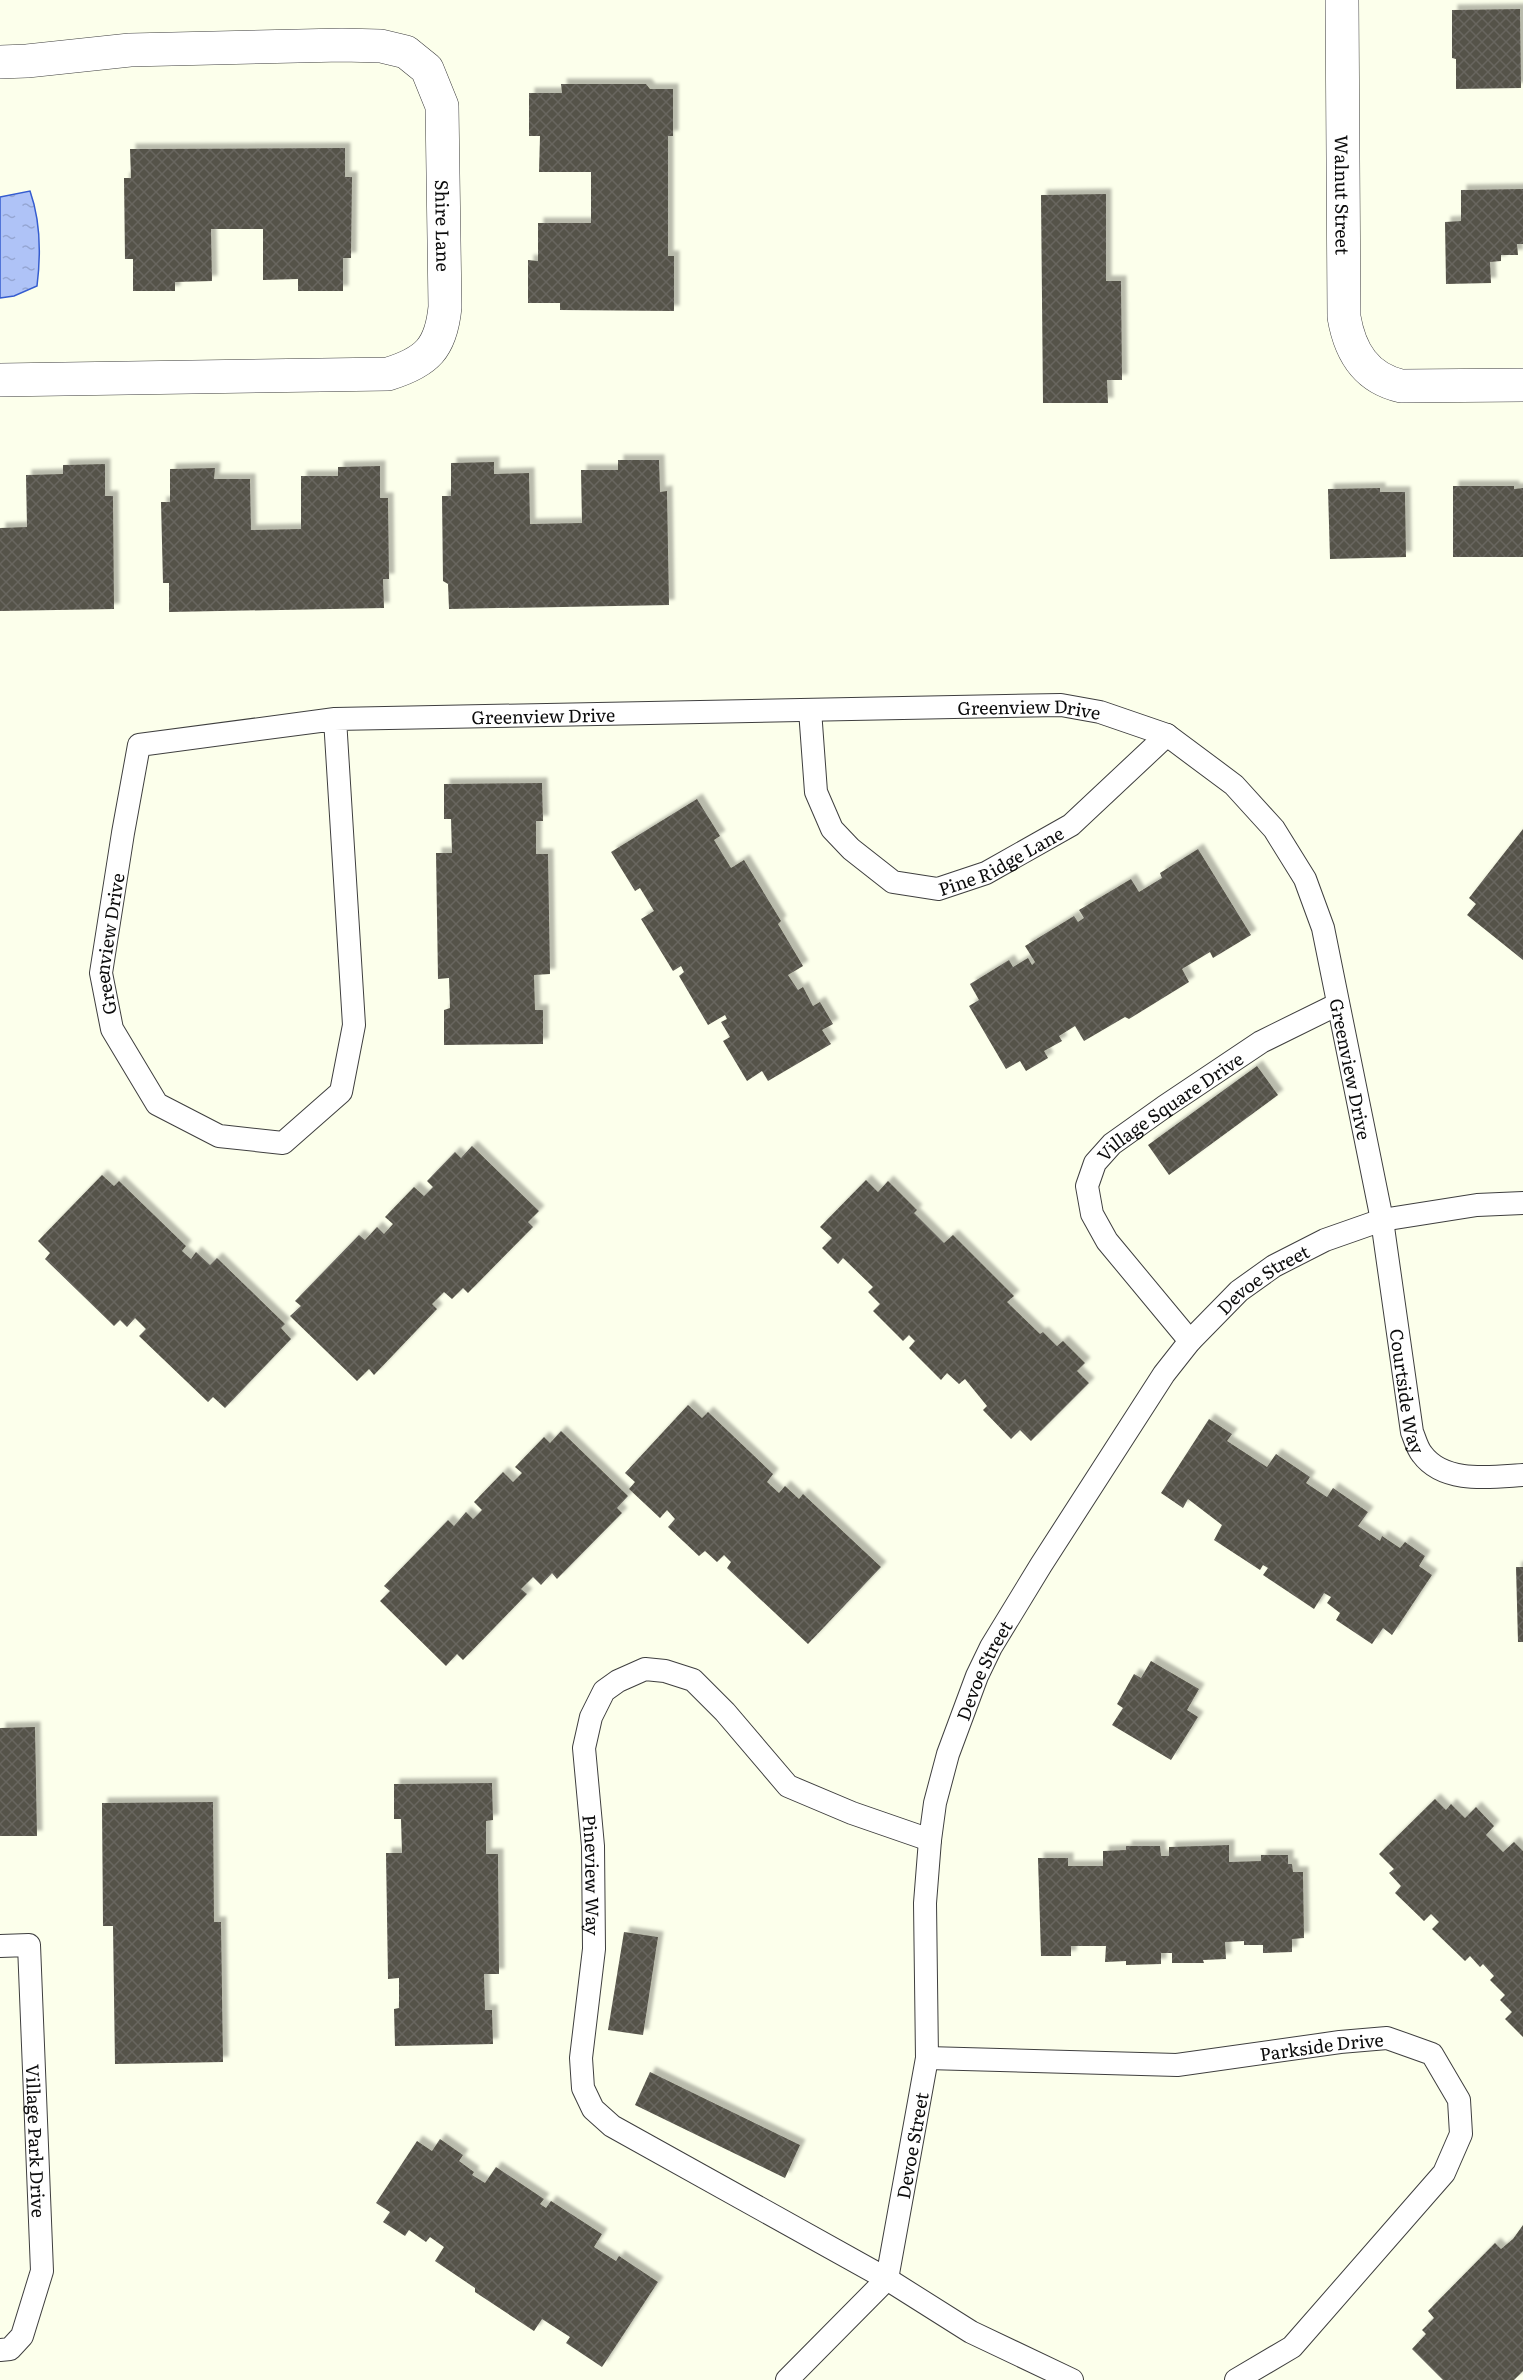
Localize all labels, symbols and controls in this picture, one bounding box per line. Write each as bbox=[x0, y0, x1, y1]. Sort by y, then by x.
street label: Walnut Street bbox=[1329, 135, 1357, 256]
street label: Shire Lane bbox=[430, 179, 458, 272]
street label: Greenview Drive bbox=[957, 691, 1103, 725]
street label: Greenview Drive bbox=[471, 700, 615, 730]
street label: Pine Ridge Lane bbox=[934, 819, 1068, 902]
street label: Greenview Drive bbox=[87, 871, 130, 1017]
street label: Greenview Drive bbox=[1324, 996, 1379, 1142]
street label: Village Square Drive bbox=[1090, 1044, 1248, 1167]
street label: Devoe Street bbox=[1210, 1237, 1314, 1320]
street label: Courtside Way bbox=[1384, 1327, 1433, 1459]
street label: Devoe Street bbox=[948, 1614, 1018, 1724]
street label: Pineview Way bbox=[577, 1813, 607, 1936]
street label: Parkside Drive bbox=[1258, 2025, 1385, 2067]
street label: Village Park Drive bbox=[20, 2063, 53, 2218]
street label: Devoe Street bbox=[888, 2089, 934, 2201]

